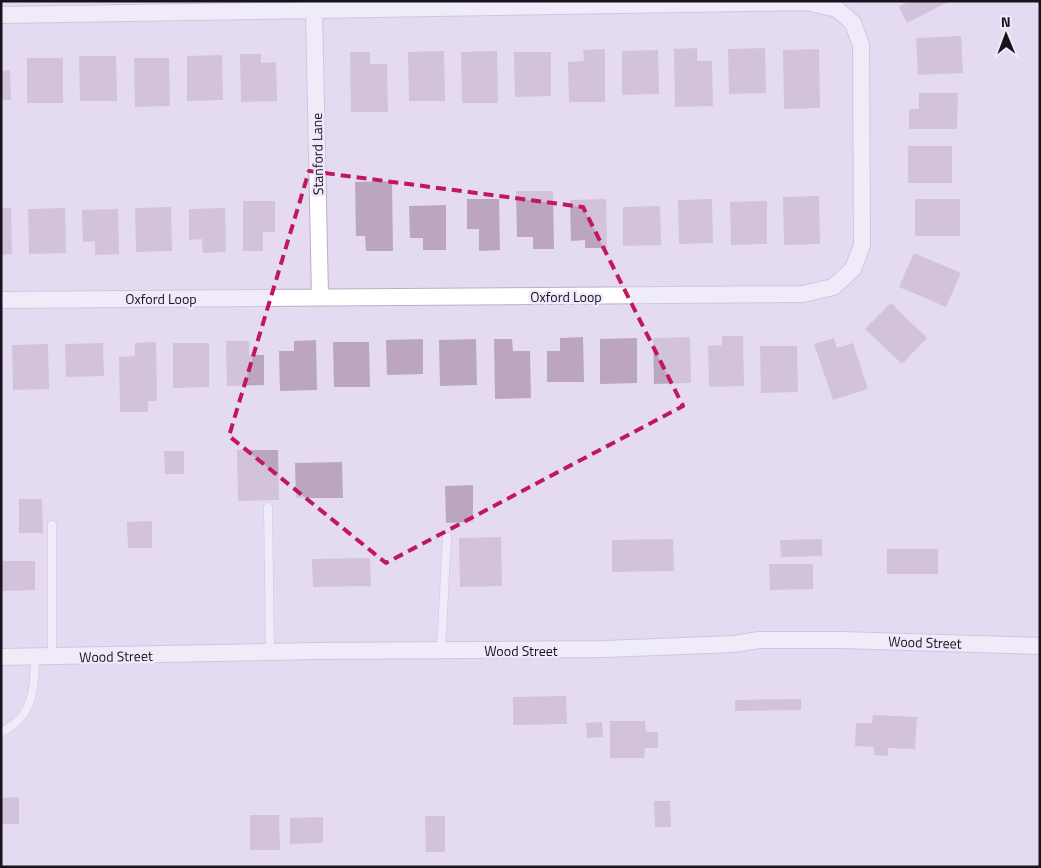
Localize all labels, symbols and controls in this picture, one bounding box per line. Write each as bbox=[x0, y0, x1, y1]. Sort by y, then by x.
north arrow bbox=[981, 10, 1031, 60]
text: N bbox=[1001, 11, 1011, 32]
street label: Stanford Lane bbox=[306, 113, 328, 195]
street label: Oxford Loop bbox=[530, 286, 602, 307]
street label: Oxford Loop bbox=[125, 288, 197, 309]
street label: Wood Street bbox=[888, 630, 962, 654]
street label: Wood Street bbox=[484, 640, 558, 661]
street label: Wood Street bbox=[79, 645, 153, 667]

